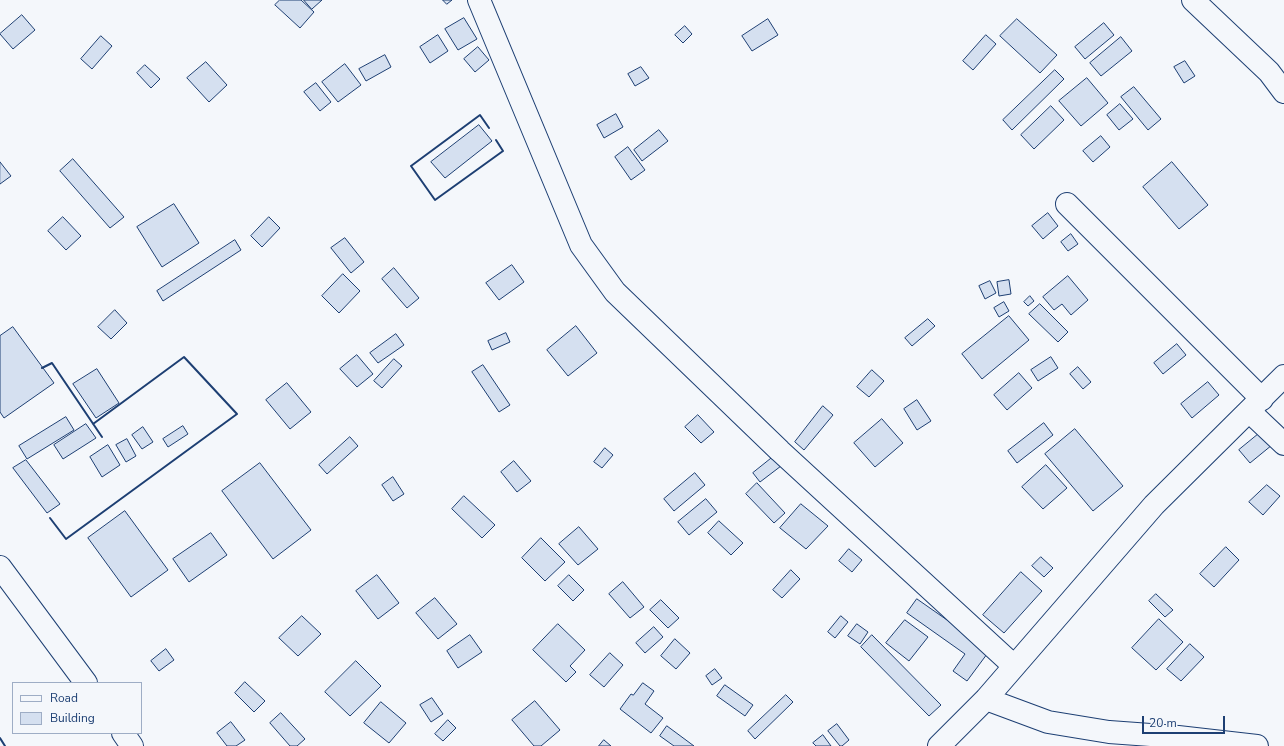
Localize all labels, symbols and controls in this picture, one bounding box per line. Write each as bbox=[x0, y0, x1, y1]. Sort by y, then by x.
legend bbox=[12, 682, 142, 734]
text: Road bbox=[50, 690, 78, 706]
scale bar bbox=[1144, 708, 1227, 734]
text: Building bbox=[50, 710, 95, 726]
text: 20 m bbox=[1149, 715, 1177, 731]

